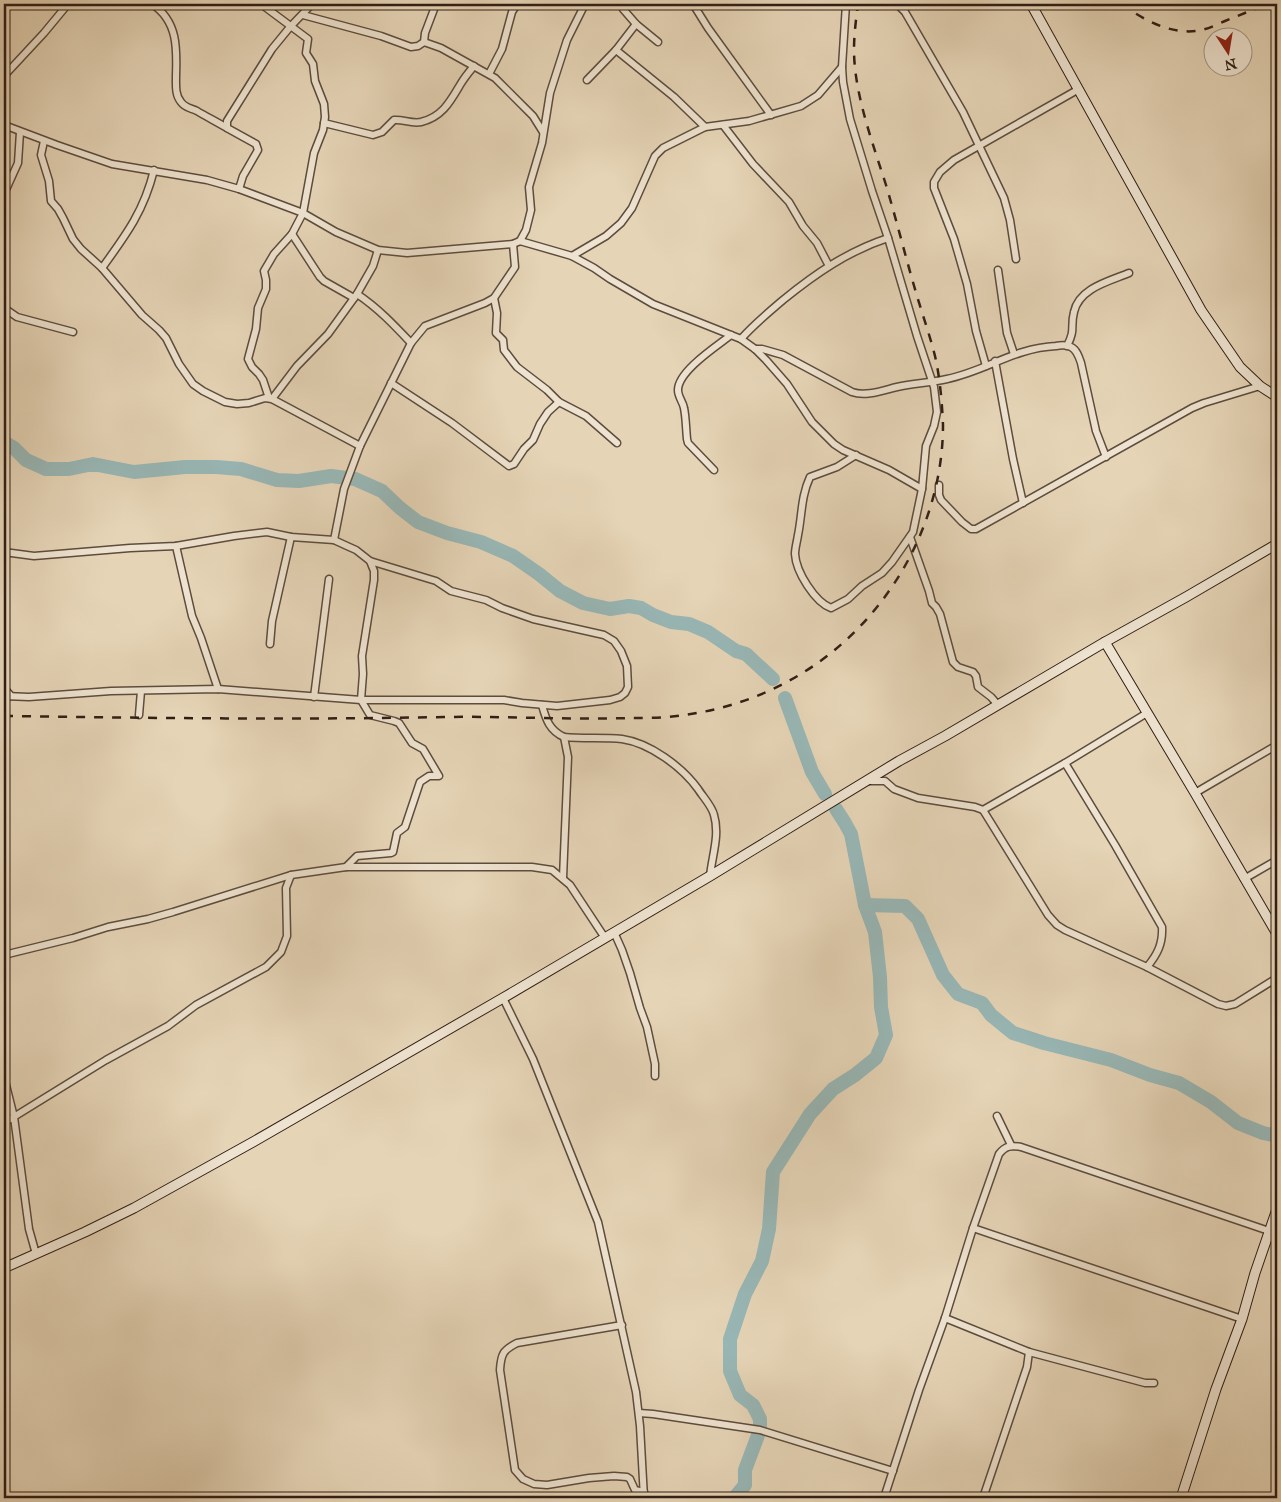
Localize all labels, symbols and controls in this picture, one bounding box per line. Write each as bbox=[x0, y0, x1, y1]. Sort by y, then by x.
north arrow bbox=[1204, 28, 1254, 78]
text: N bbox=[1223, 55, 1238, 74]

